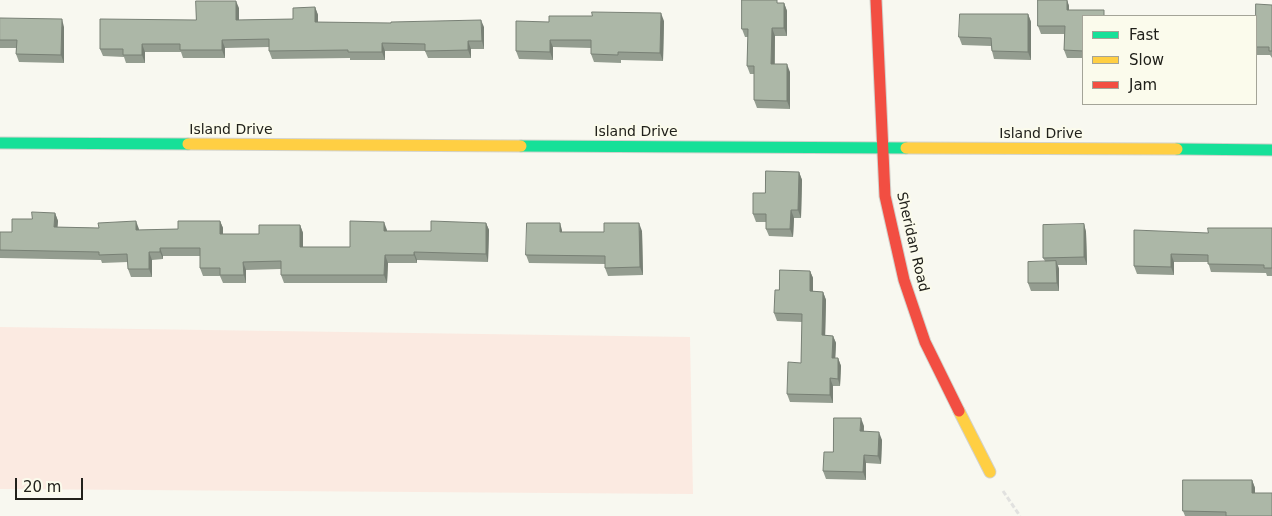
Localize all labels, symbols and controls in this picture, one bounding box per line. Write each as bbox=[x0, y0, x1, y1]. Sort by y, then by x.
legend bbox=[1082, 15, 1257, 105]
text: Fast bbox=[1129, 26, 1159, 44]
text: Slow bbox=[1129, 51, 1164, 69]
text: Jam bbox=[1129, 76, 1157, 94]
street label: Island Drive bbox=[189, 122, 273, 138]
street label: Island Drive bbox=[594, 124, 678, 140]
street label: Island Drive bbox=[999, 126, 1083, 142]
street label: Sheridan Road bbox=[892, 190, 932, 294]
scale bar bbox=[18, 468, 85, 500]
text: 20 m bbox=[23, 478, 61, 496]

